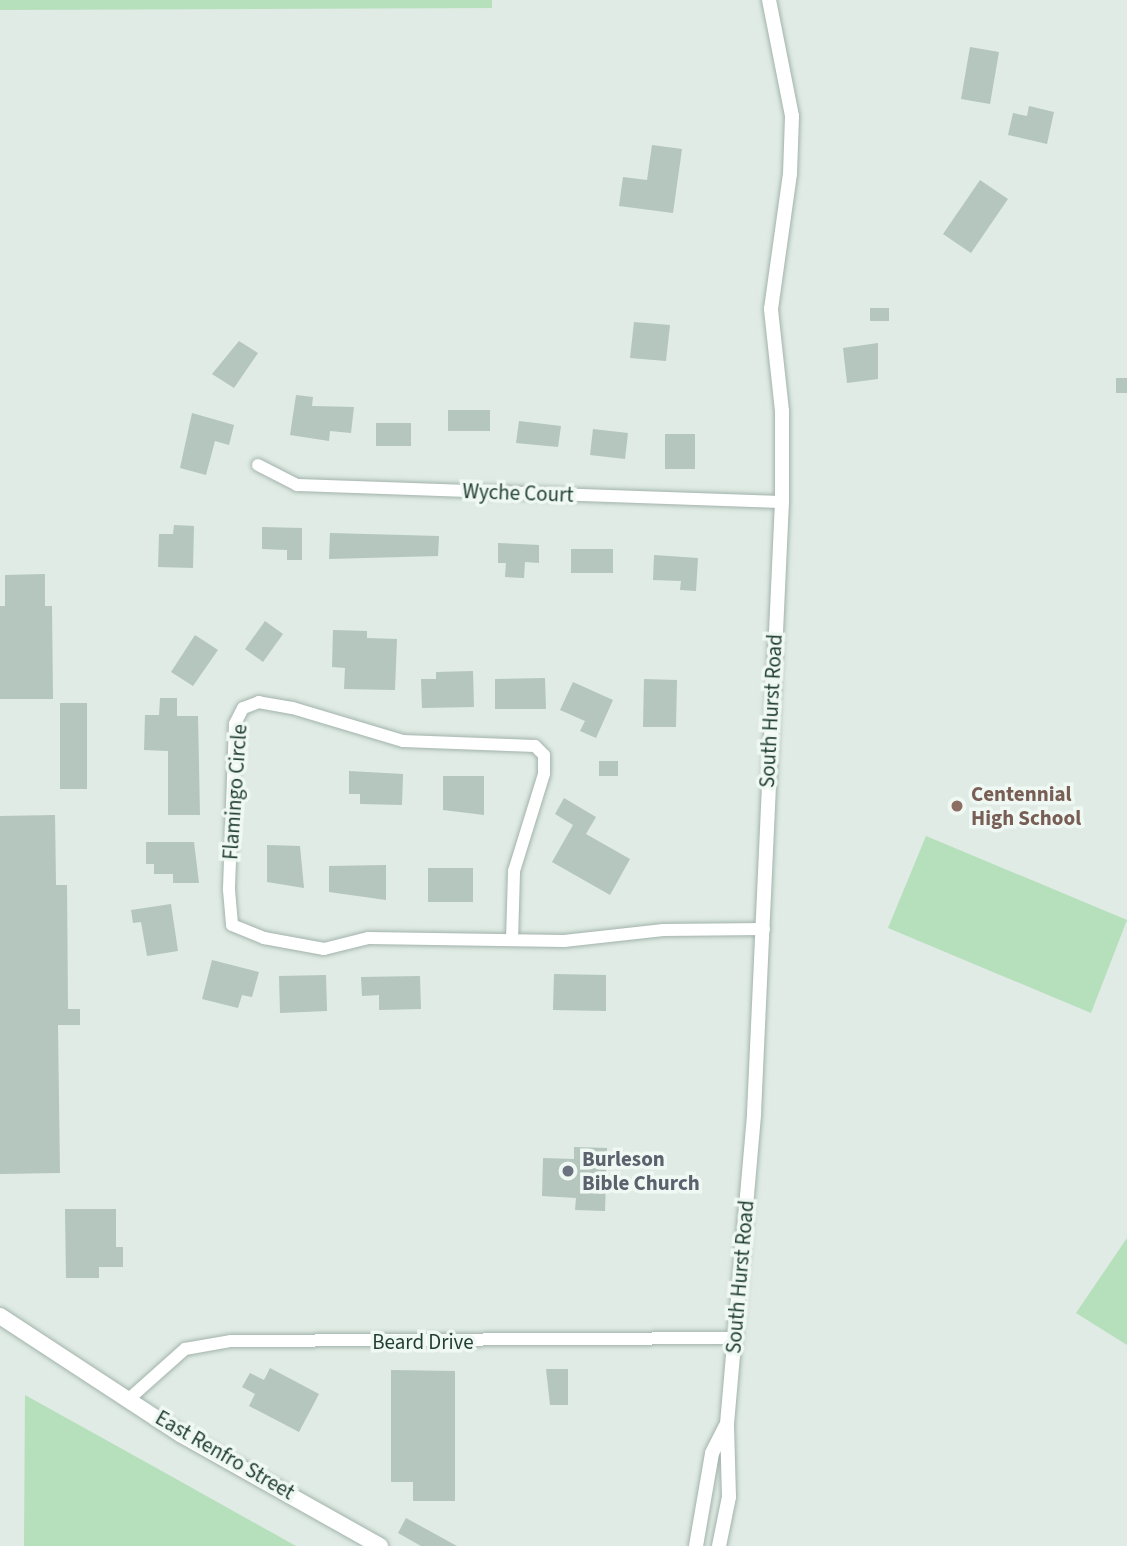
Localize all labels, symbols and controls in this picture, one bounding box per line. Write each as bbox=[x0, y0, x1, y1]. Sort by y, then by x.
street label: Wyche Court bbox=[462, 478, 574, 508]
street label: South Hurst Road bbox=[754, 634, 788, 788]
street label: Flamingo Circle bbox=[218, 723, 252, 861]
place label: Centennial High School bbox=[971, 781, 1081, 831]
marker: Centennial High School bbox=[949, 798, 965, 814]
place label: Burleson Bible Church bbox=[582, 1146, 700, 1196]
marker: Burleson Bible Church bbox=[560, 1163, 576, 1179]
street label: South Hurst Road bbox=[721, 1199, 759, 1355]
street label: Beard Drive bbox=[372, 1329, 474, 1355]
street label: East Renfro Street bbox=[151, 1405, 299, 1505]

